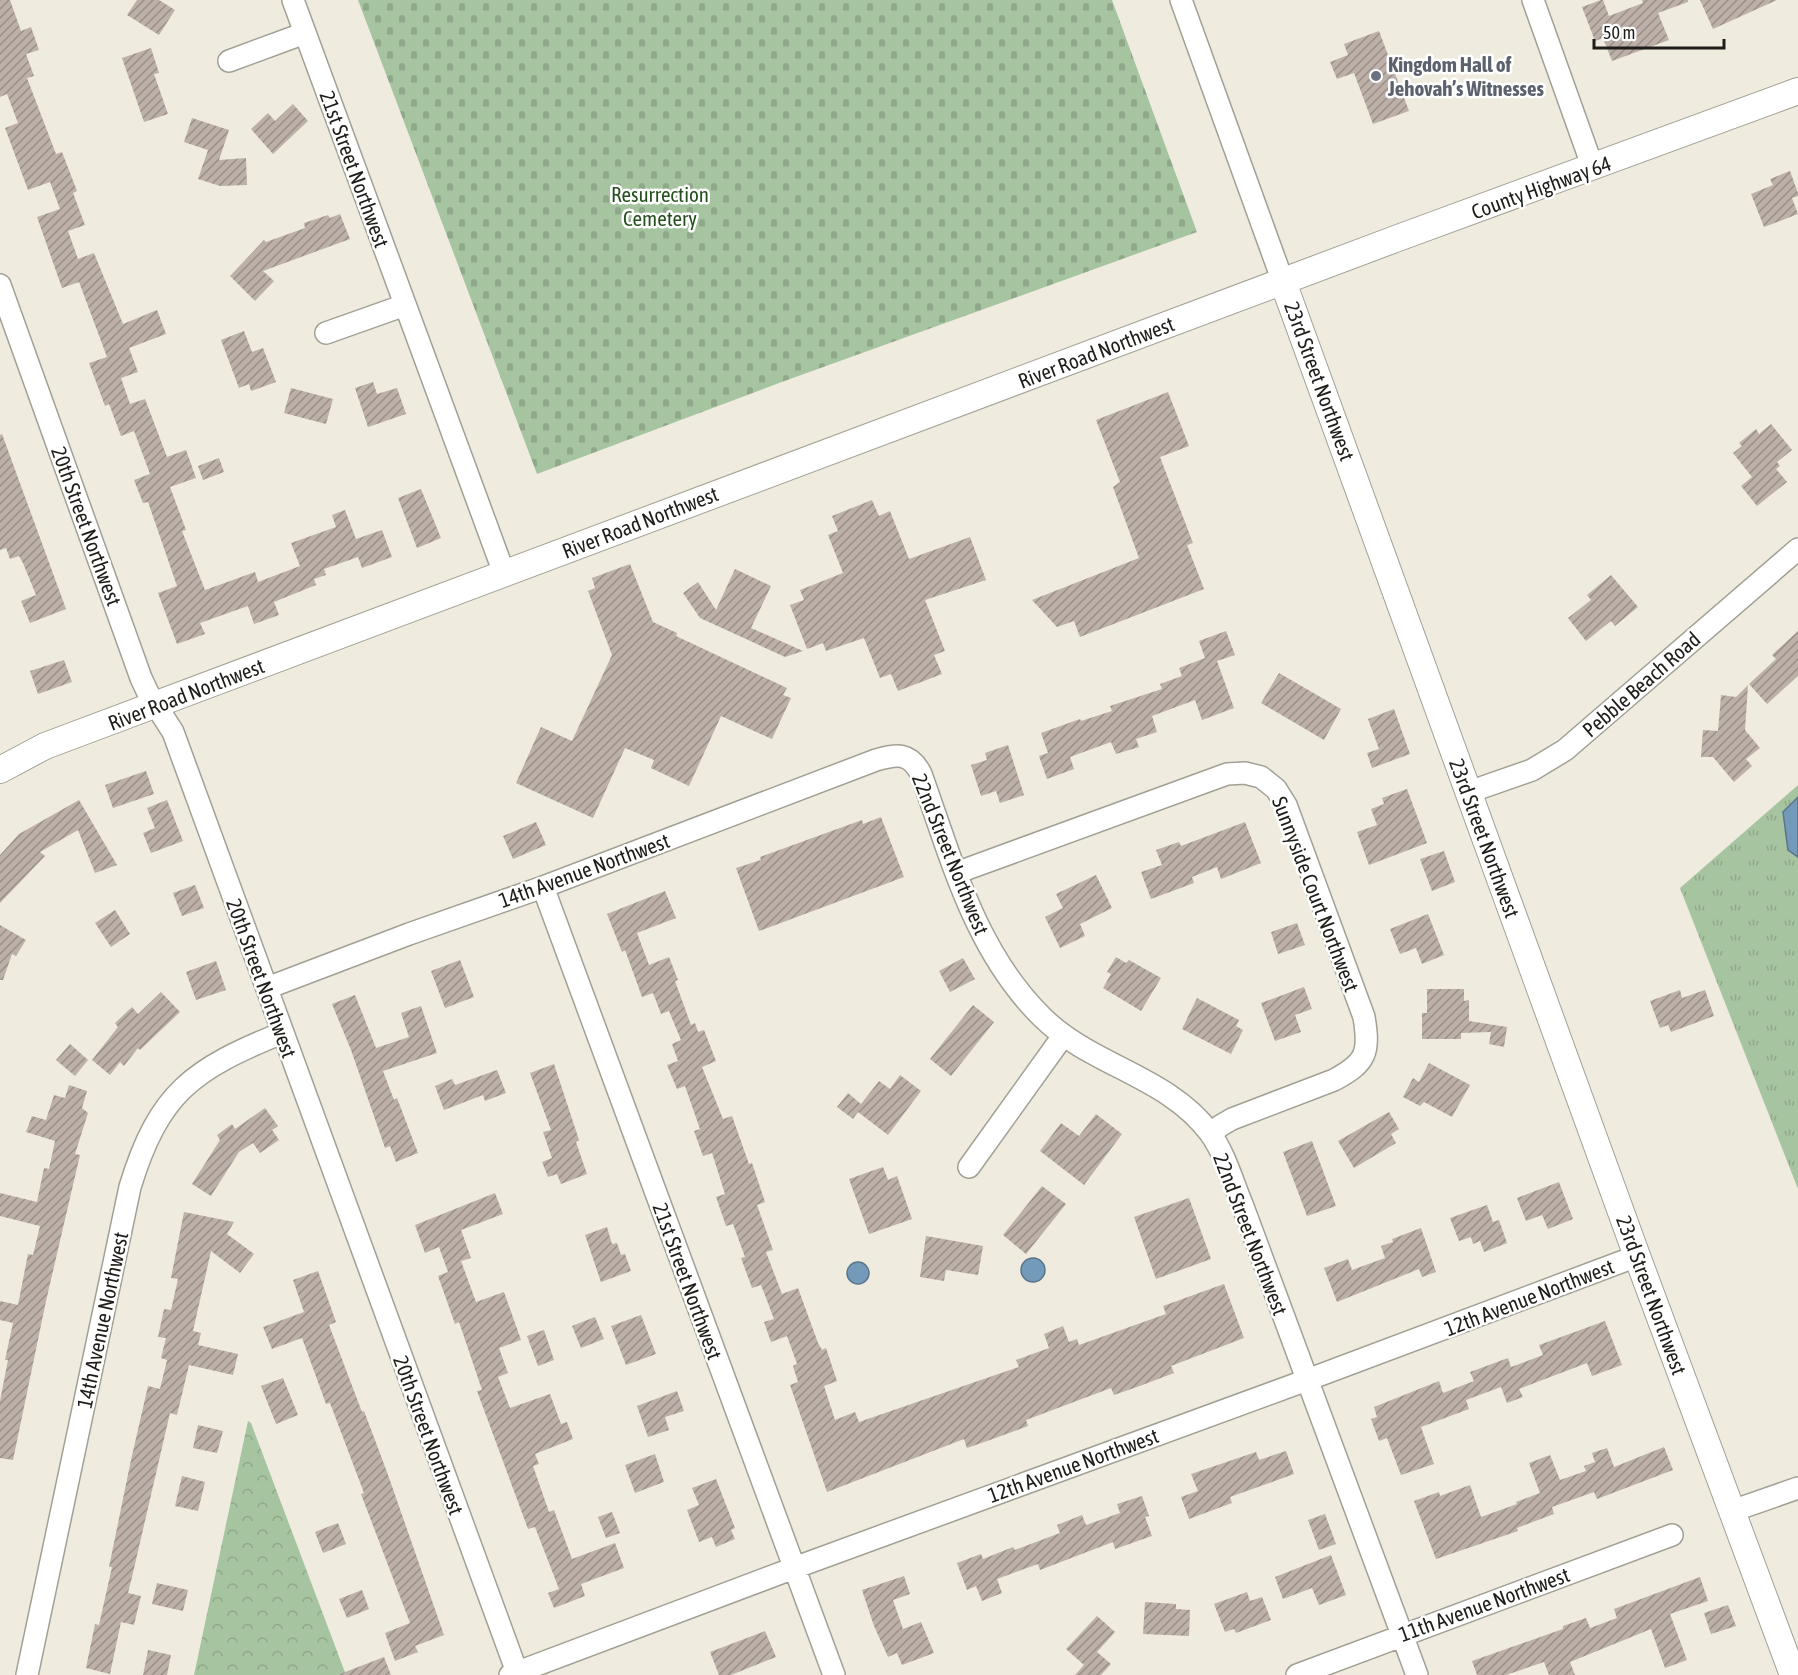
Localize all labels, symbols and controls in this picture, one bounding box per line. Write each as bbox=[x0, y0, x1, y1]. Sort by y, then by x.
scale bar bbox=[1594, 12, 1724, 50]
text: 50 m bbox=[1603, 22, 1635, 43]
place label: Kingdom Hall of Jehovah’s Witnesses bbox=[1387, 52, 1545, 100]
marker: Kingdom Hall of Jehovah’s Witnesses bbox=[1369, 69, 1383, 83]
street label: 21st Street Northwest bbox=[316, 87, 394, 251]
street label: County Highway 64 bbox=[1468, 151, 1614, 223]
park label: Resurrection Cemetery bbox=[611, 182, 709, 230]
street label: 23rd Street Northwest bbox=[1280, 298, 1360, 464]
street label: River Road Northwest bbox=[1015, 311, 1177, 393]
street label: 20th Street Northwest bbox=[47, 443, 127, 609]
street label: River Road Northwest bbox=[559, 481, 721, 563]
street label: Pebble Beach Road bbox=[1577, 627, 1705, 741]
street label: River Road Northwest bbox=[105, 653, 267, 735]
street label: 23rd Street Northwest bbox=[1445, 755, 1525, 921]
street label: 22nd Street Northwest bbox=[908, 770, 994, 938]
street label: Sunnyside Court Northwest bbox=[1268, 793, 1364, 995]
street label: 14th Avenue Northwest bbox=[495, 828, 673, 912]
street label: 20th Street Northwest bbox=[222, 895, 302, 1061]
street label: 22nd Street Northwest bbox=[1209, 1150, 1293, 1318]
street label: 21st Street Northwest bbox=[649, 1199, 727, 1363]
street label: 23rd Street Northwest bbox=[1612, 1212, 1692, 1378]
street label: 14th Avenue Northwest bbox=[72, 1230, 132, 1410]
street label: 12th Avenue Northwest bbox=[1441, 1254, 1617, 1340]
street label: 20th Street Northwest bbox=[389, 1352, 469, 1518]
street label: 12th Avenue Northwest bbox=[984, 1423, 1162, 1507]
street label: 11th Avenue Northwest bbox=[1395, 1562, 1573, 1646]

